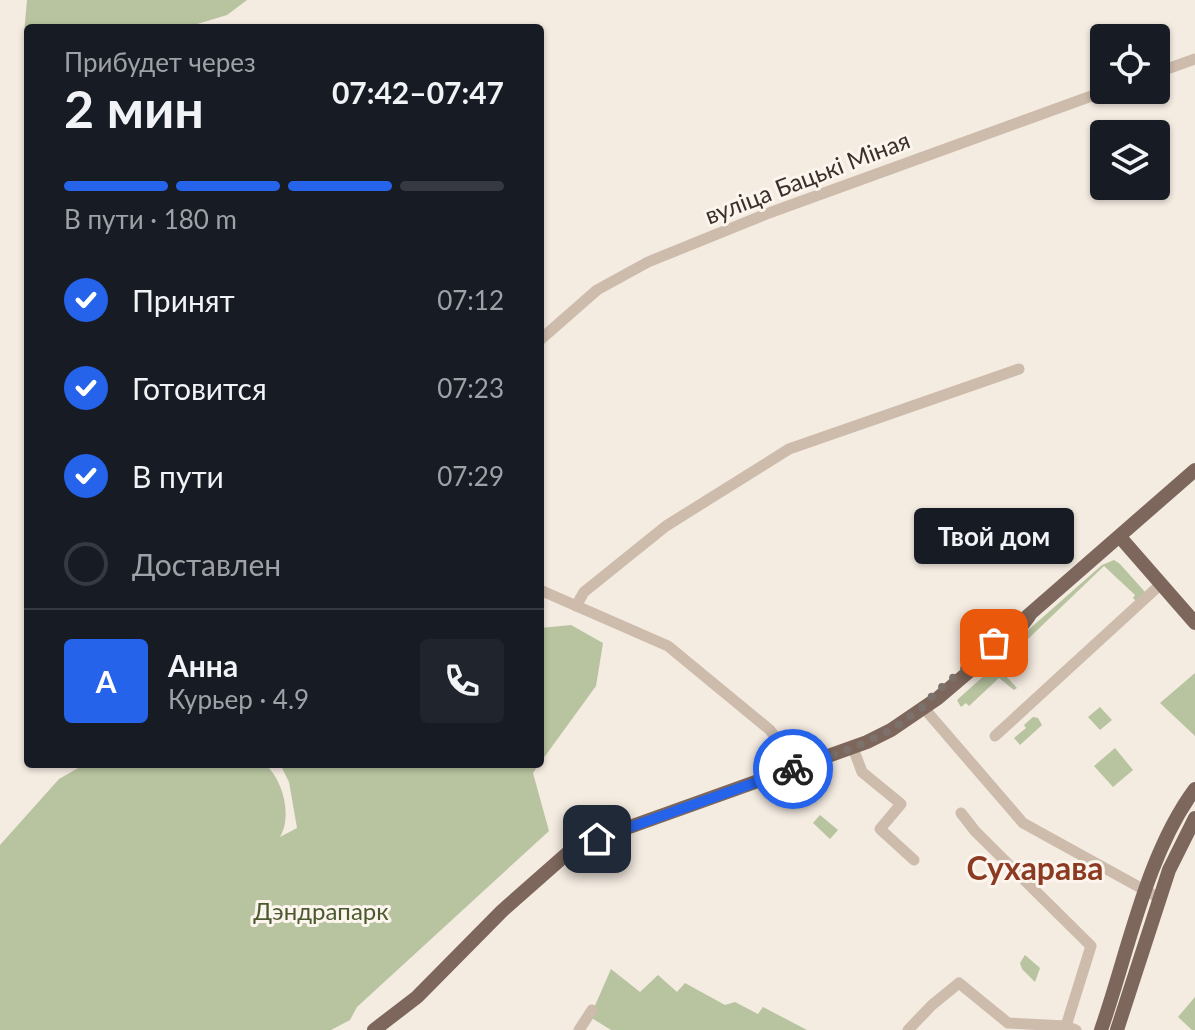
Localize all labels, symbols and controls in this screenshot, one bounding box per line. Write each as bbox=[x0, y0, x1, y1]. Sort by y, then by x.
map controls bbox=[1090, 24, 1170, 200]
button: locate bbox=[1090, 24, 1170, 104]
text: Прибудет через bbox=[64, 46, 256, 78]
text: 07:42–07:47 bbox=[332, 74, 504, 110]
text: 2 мин bbox=[64, 77, 204, 139]
button: layers bbox=[1090, 120, 1170, 200]
street label: вуліца Бацькі Міная bbox=[700, 124, 914, 230]
text: В пути · 180 m bbox=[64, 203, 237, 235]
icon: check bbox=[64, 278, 108, 322]
text: Принят bbox=[132, 282, 235, 318]
text: 07:12 bbox=[437, 284, 504, 316]
icon: check bbox=[64, 366, 108, 410]
text: Готовится bbox=[132, 370, 267, 406]
text: 07:23 bbox=[437, 372, 504, 404]
icon: check bbox=[64, 454, 108, 498]
text: В пути bbox=[132, 458, 224, 494]
text: 07:29 bbox=[437, 460, 504, 492]
callout: Твой дом bbox=[914, 507, 1074, 563]
text: Твой дом bbox=[938, 520, 1050, 552]
text: Доставлен bbox=[132, 546, 281, 582]
pin bbox=[960, 609, 1028, 677]
icon: bag bbox=[972, 621, 1016, 665]
button: phone bbox=[420, 639, 504, 723]
text: Анна bbox=[168, 647, 238, 683]
text: А bbox=[96, 663, 116, 699]
text: Курьер · 4.9 bbox=[168, 683, 309, 715]
courier bbox=[753, 729, 833, 809]
icon: bike bbox=[771, 747, 815, 791]
pin bbox=[563, 805, 631, 873]
icon: home bbox=[575, 817, 619, 861]
district label: Сухарава bbox=[966, 848, 1104, 887]
park label: Дэндрапарк bbox=[253, 896, 389, 925]

